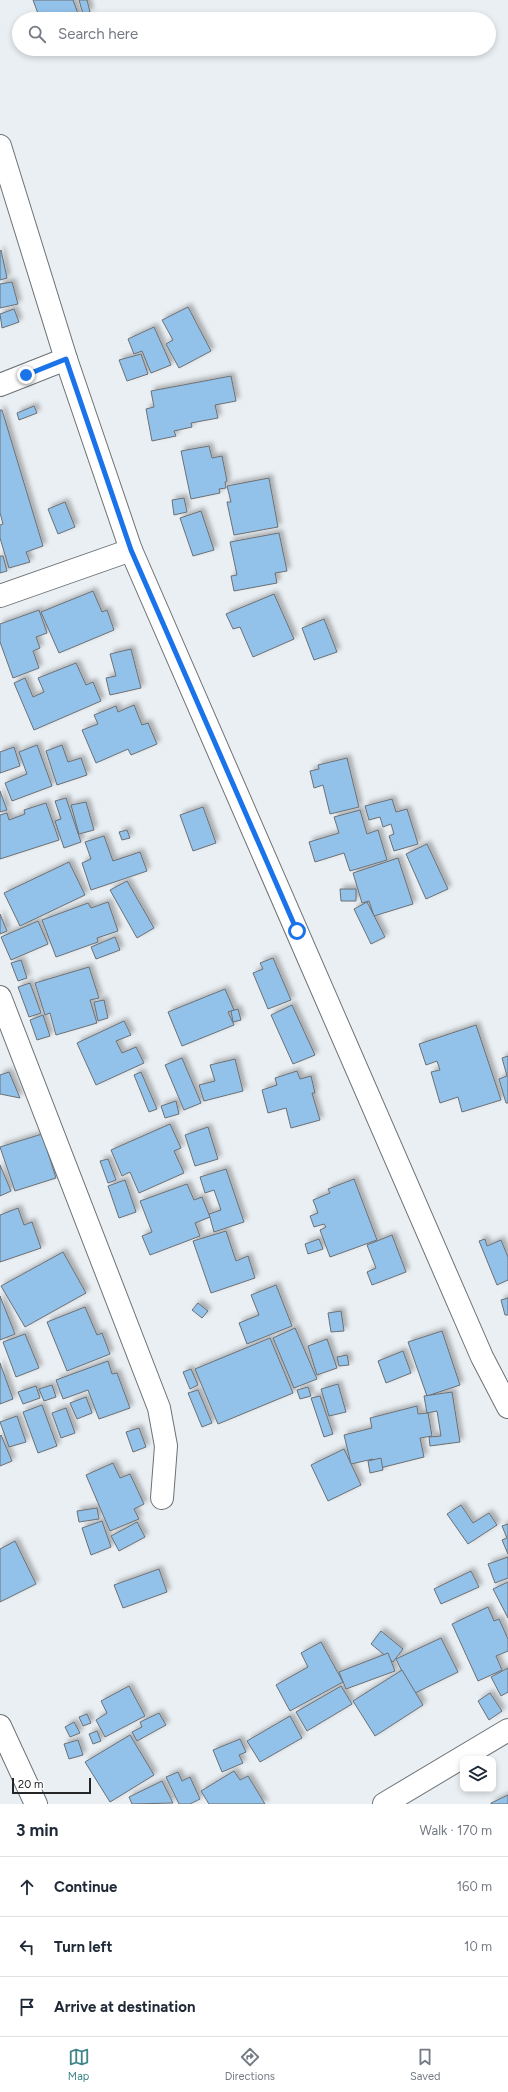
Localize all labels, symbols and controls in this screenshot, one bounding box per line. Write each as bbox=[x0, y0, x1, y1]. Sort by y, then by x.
search box bbox=[12, 12, 496, 56]
icon: search bbox=[26, 23, 48, 45]
text: Search here bbox=[58, 25, 138, 43]
route end bbox=[17, 366, 35, 384]
route start bbox=[288, 922, 306, 940]
map controls bbox=[460, 1756, 496, 1792]
button: layers bbox=[460, 1756, 496, 1792]
scale bar bbox=[12, 1776, 91, 1795]
text: 20 m bbox=[18, 1778, 43, 1791]
text: 3 min bbox=[16, 1820, 58, 1840]
text: Walk · 170 m bbox=[420, 1823, 492, 1838]
icon: ahead bbox=[16, 1876, 38, 1898]
text: Continue bbox=[54, 1878, 117, 1896]
text: 160 m bbox=[457, 1879, 492, 1894]
icon: left bbox=[16, 1936, 38, 1958]
text: Turn left bbox=[54, 1938, 112, 1956]
text: 10 m bbox=[464, 1939, 492, 1954]
icon: arrive bbox=[16, 1996, 38, 2018]
text: Arrive at destination bbox=[54, 1998, 195, 2016]
tab: Map bbox=[68, 2046, 90, 2083]
tab: Directions bbox=[225, 2046, 275, 2083]
tab: Saved bbox=[410, 2046, 440, 2083]

